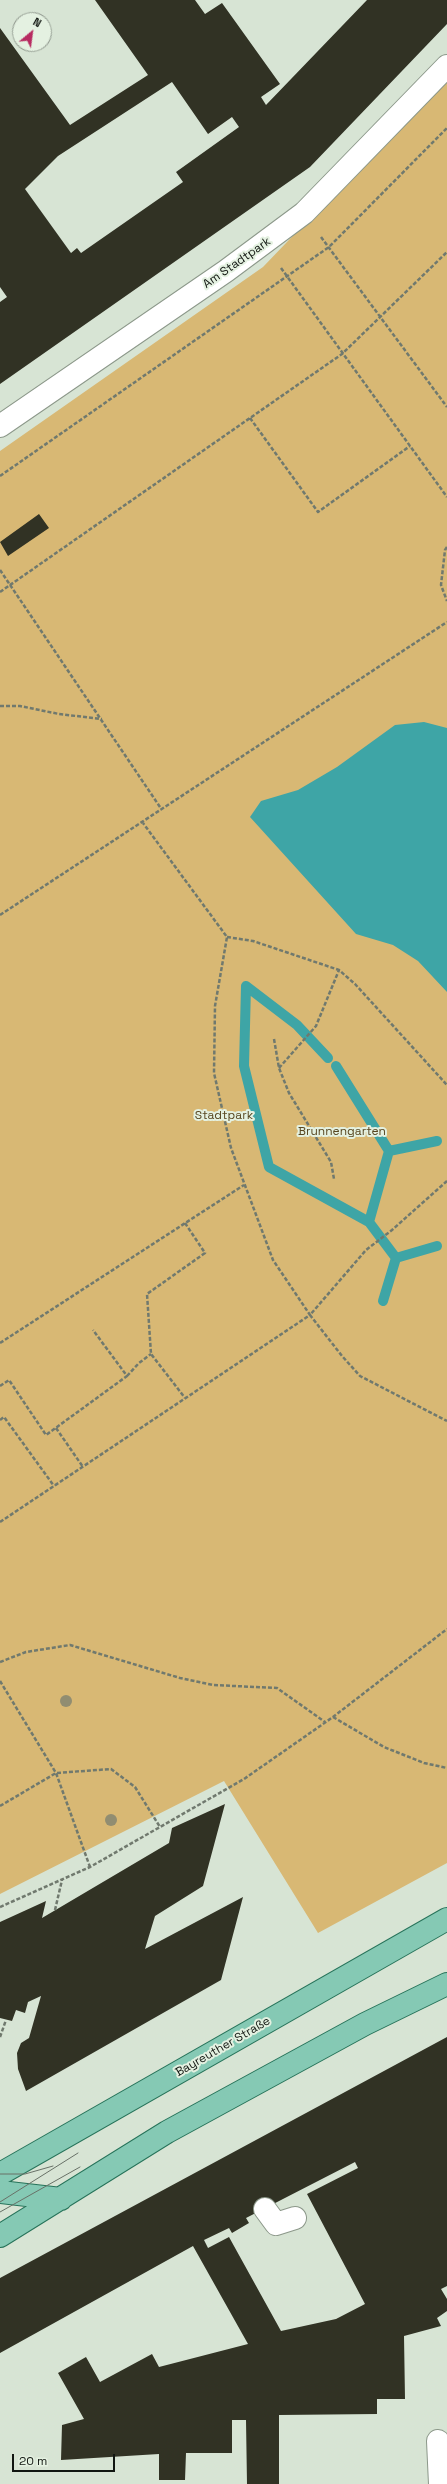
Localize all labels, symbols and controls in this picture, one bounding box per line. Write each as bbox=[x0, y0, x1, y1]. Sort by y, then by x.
north arrow bbox=[12, 12, 52, 52]
text: N bbox=[31, 14, 44, 30]
street label: Am Stadtpark bbox=[200, 234, 274, 292]
park label: Stadtpark bbox=[195, 1109, 253, 1123]
park label: Brunnengarten bbox=[298, 1125, 386, 1139]
street label: Bayreuther Straße bbox=[173, 2014, 273, 2080]
scale bar bbox=[14, 2446, 117, 2472]
text: 20 m bbox=[19, 2453, 47, 2469]

